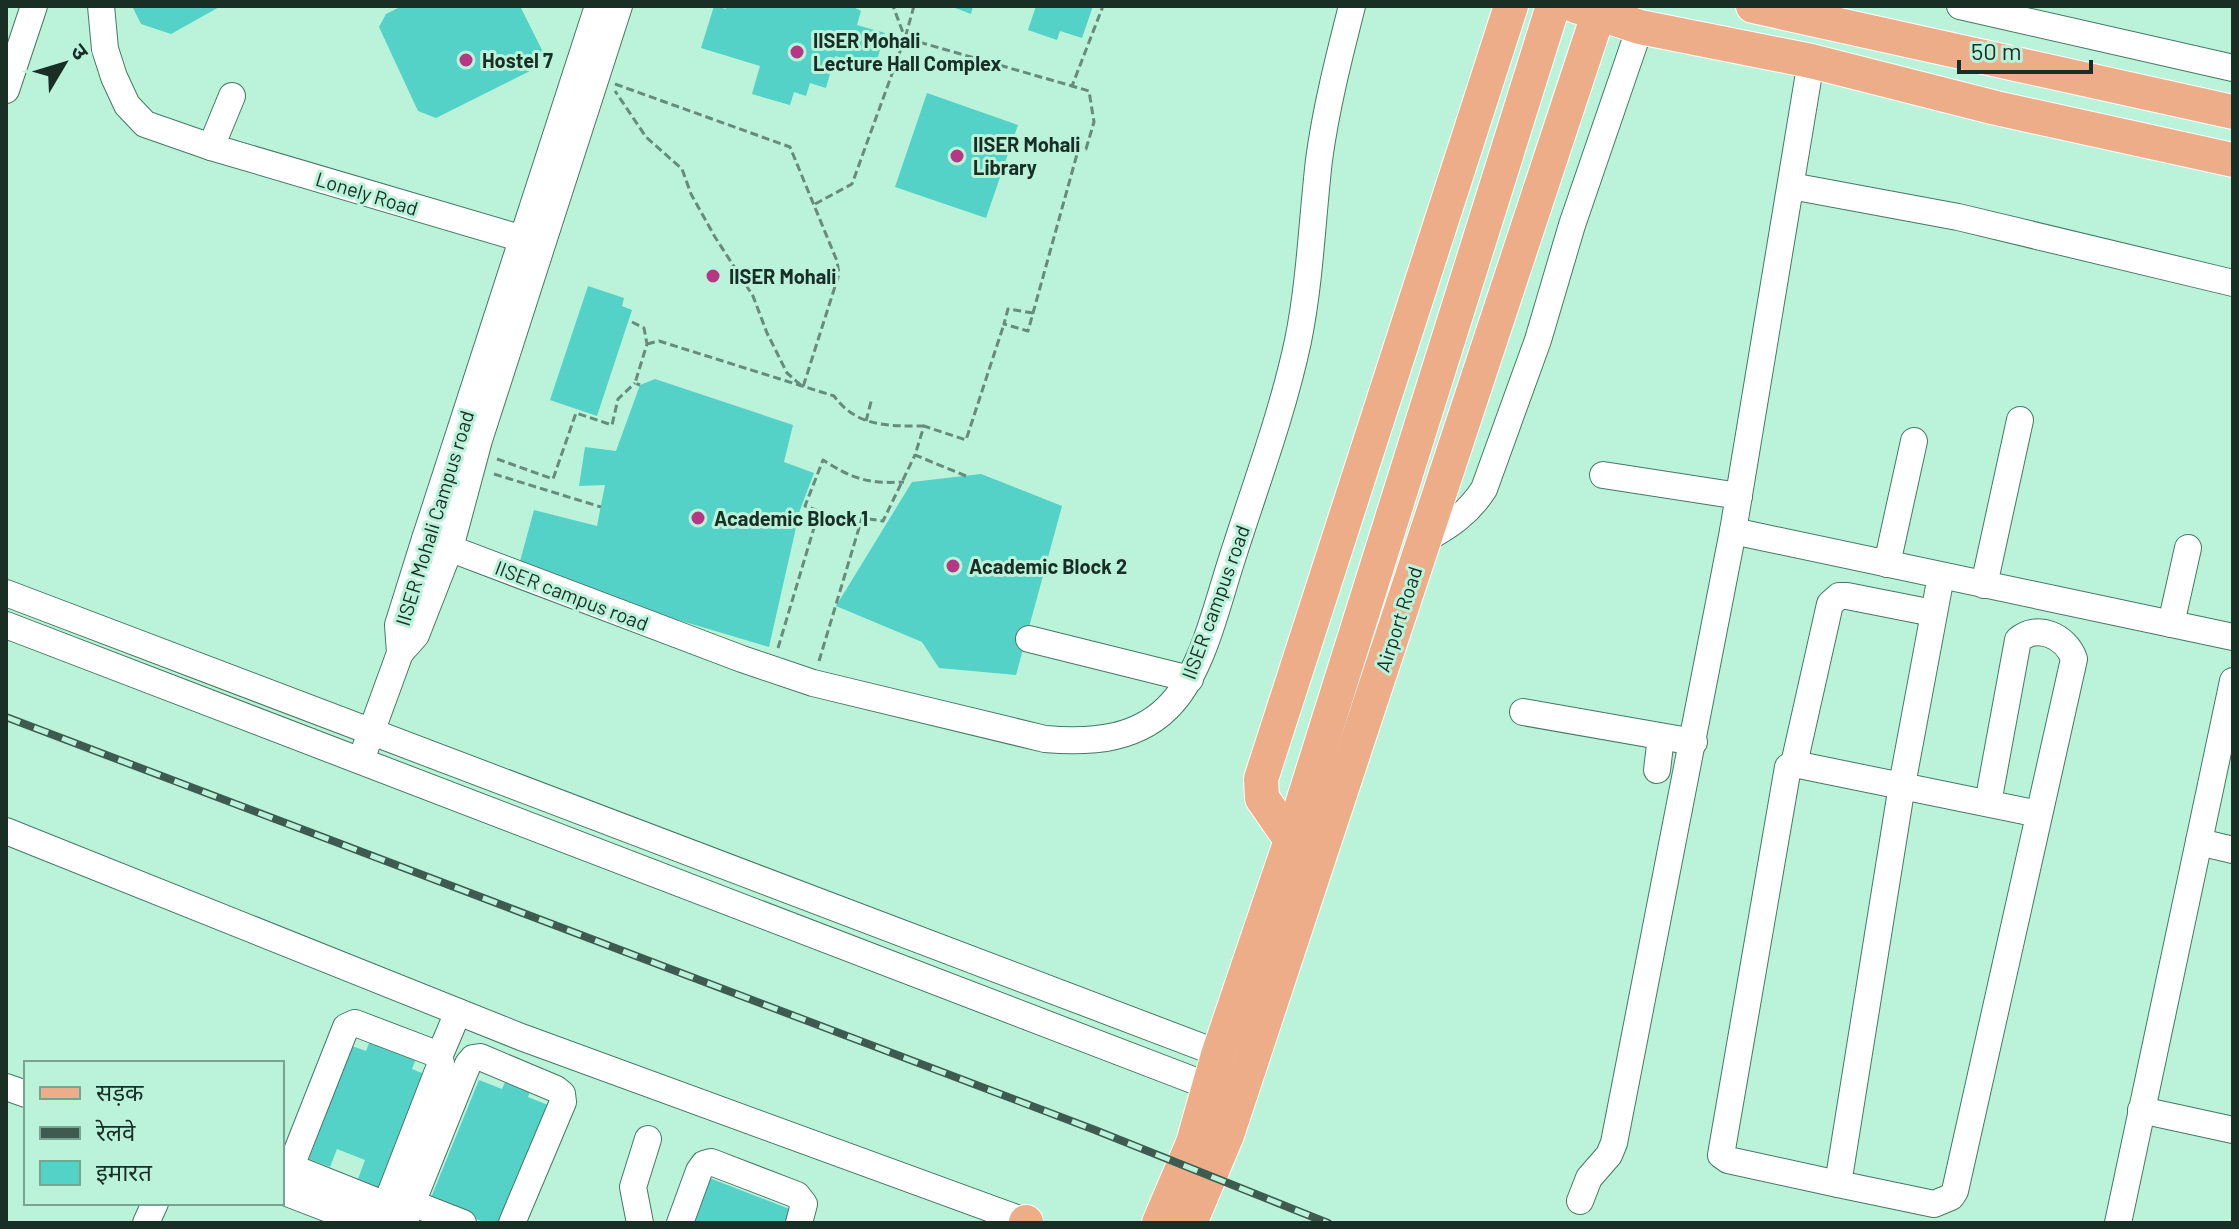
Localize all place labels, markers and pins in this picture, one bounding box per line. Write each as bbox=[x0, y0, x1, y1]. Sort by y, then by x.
place label: IISER Mohali Lecture Hall Complex bbox=[813, 28, 1001, 75]
marker: IISER Mohali Lecture Hall Complex bbox=[788, 43, 806, 61]
place label: Hostel 7 bbox=[482, 48, 553, 72]
marker: Hostel 7 bbox=[457, 51, 475, 69]
place label: IISER Mohali Library bbox=[973, 132, 1080, 179]
marker: IISER Mohali Library bbox=[948, 147, 966, 165]
place label: IISER Mohali bbox=[729, 264, 836, 288]
marker: IISER Mohali bbox=[704, 267, 722, 285]
place label: Academic Block 1 bbox=[714, 506, 868, 530]
marker: Academic Block 1 bbox=[689, 509, 707, 527]
place label: Academic Block 2 bbox=[969, 554, 1127, 578]
marker: Academic Block 2 bbox=[944, 557, 962, 575]

